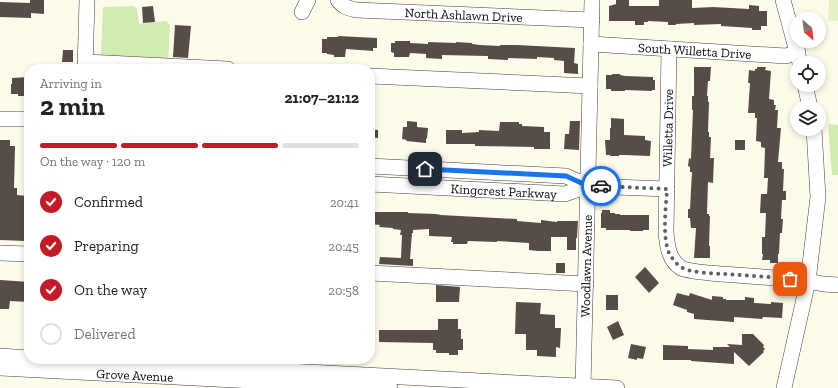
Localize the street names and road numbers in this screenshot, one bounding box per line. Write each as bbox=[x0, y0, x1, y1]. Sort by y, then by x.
street label: North Ashlawn Drive bbox=[404, 5, 523, 25]
street label: South Willetta Drive bbox=[638, 39, 752, 61]
street label: Willetta Drive bbox=[660, 89, 676, 167]
street label: Kingcrest Parkway bbox=[450, 181, 558, 201]
street label: Woodlawn Avenue bbox=[577, 214, 595, 318]
street label: Grove Avenue bbox=[96, 365, 174, 384]

